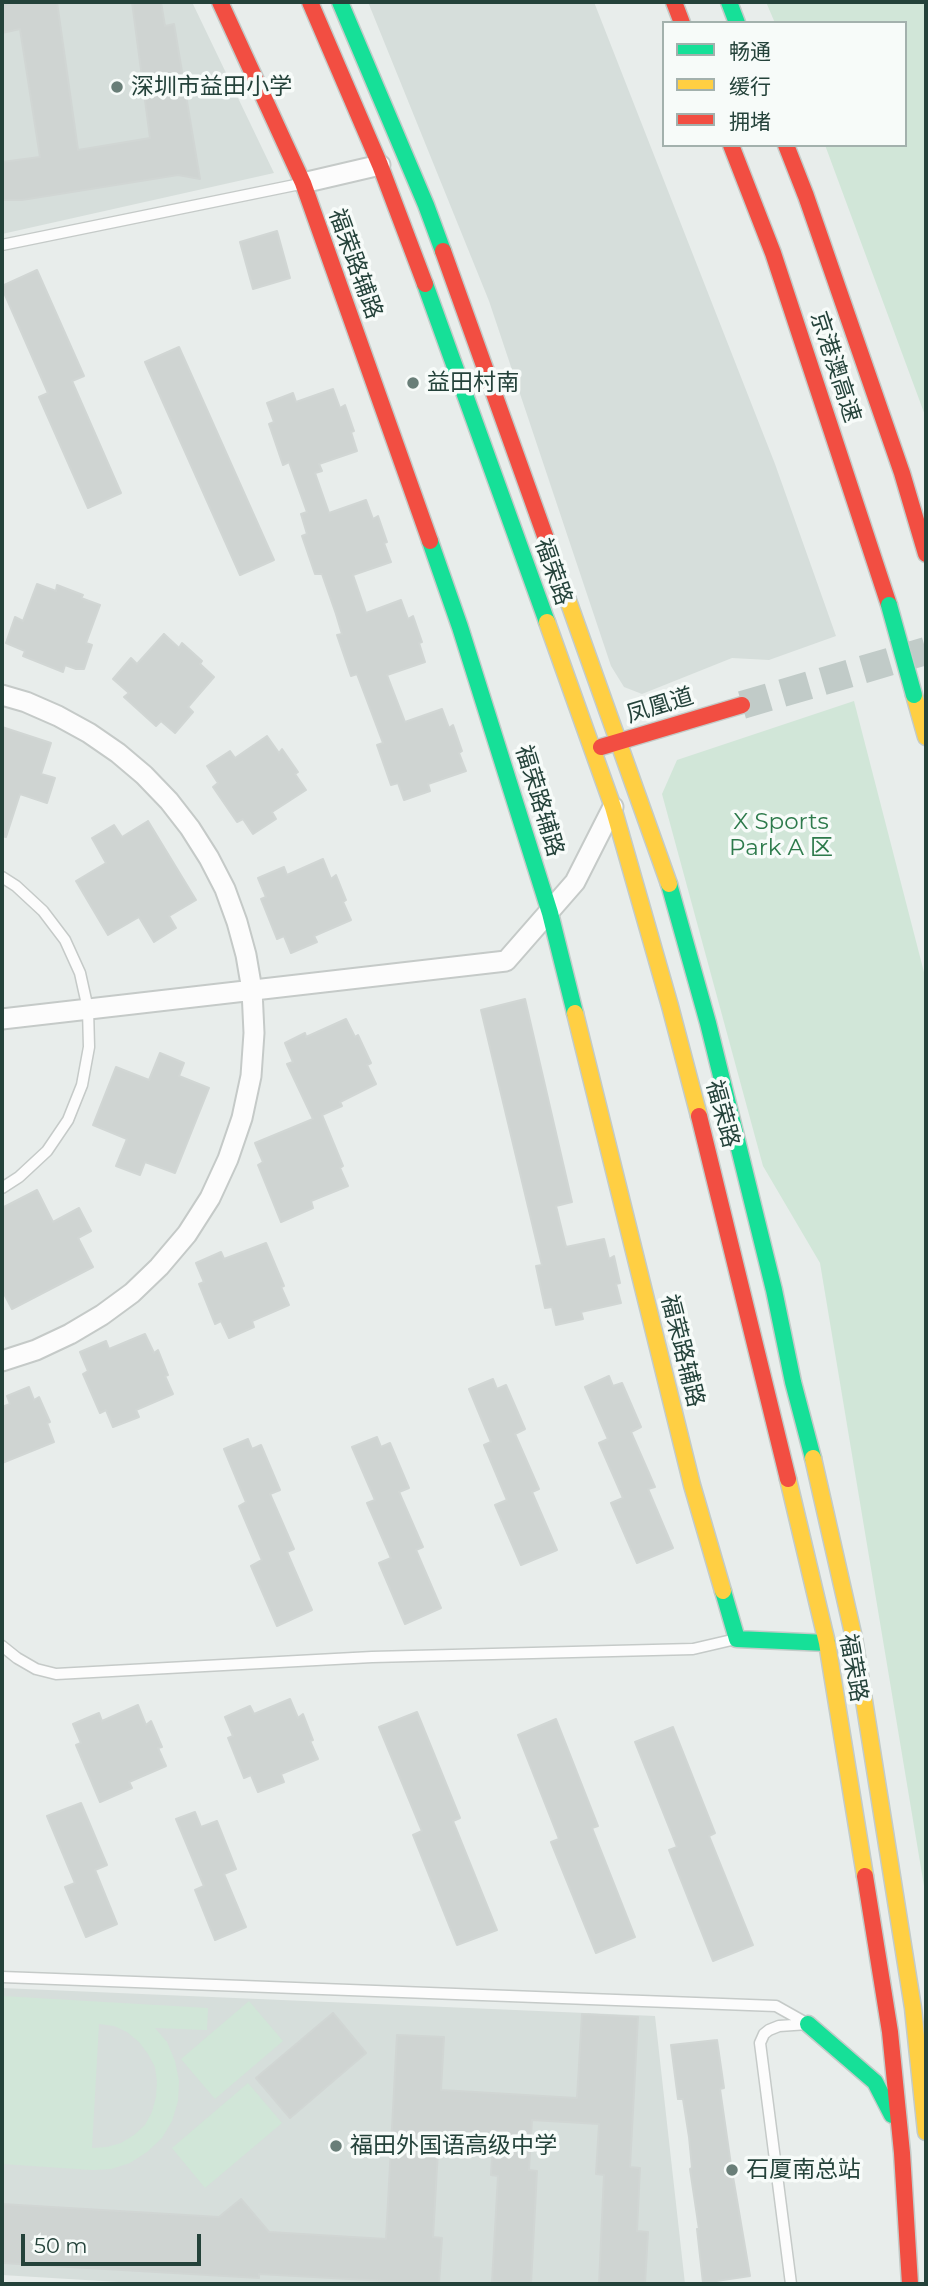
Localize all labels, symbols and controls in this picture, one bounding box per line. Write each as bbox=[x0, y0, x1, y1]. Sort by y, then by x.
legend bbox=[662, 21, 907, 147]
text: 畅通 bbox=[729, 39, 771, 64]
place label: 深圳市益田小学 bbox=[131, 73, 292, 101]
text: 缓行 bbox=[729, 74, 771, 99]
marker: 深圳市益田小学 bbox=[109, 79, 125, 95]
text: 拥堵 bbox=[729, 109, 771, 134]
street label: 福荣路辅路 bbox=[322, 205, 388, 323]
street label: 京港澳高速 bbox=[804, 308, 866, 426]
place label: 益田村南 bbox=[427, 369, 519, 397]
marker: 益田村南 bbox=[405, 375, 421, 391]
street label: 福荣路 bbox=[529, 535, 577, 609]
street label: 凤凰道 bbox=[623, 683, 697, 729]
street label: 福荣路辅路 bbox=[509, 742, 569, 860]
park label: X Sports Park A 区 bbox=[729, 808, 833, 862]
street label: 福荣路 bbox=[700, 1077, 744, 1151]
street label: 福荣路辅路 bbox=[655, 1292, 709, 1410]
street label: 福荣路 bbox=[833, 1632, 873, 1704]
place label: 福田外国语高级中学 bbox=[350, 2132, 557, 2160]
marker: 福田外国语高级中学 bbox=[328, 2138, 344, 2154]
place label: 石厦南总站 bbox=[746, 2156, 861, 2184]
marker: 石厦南总站 bbox=[724, 2162, 740, 2178]
scale bar bbox=[24, 2220, 205, 2264]
text: 50 m bbox=[34, 2233, 88, 2258]

